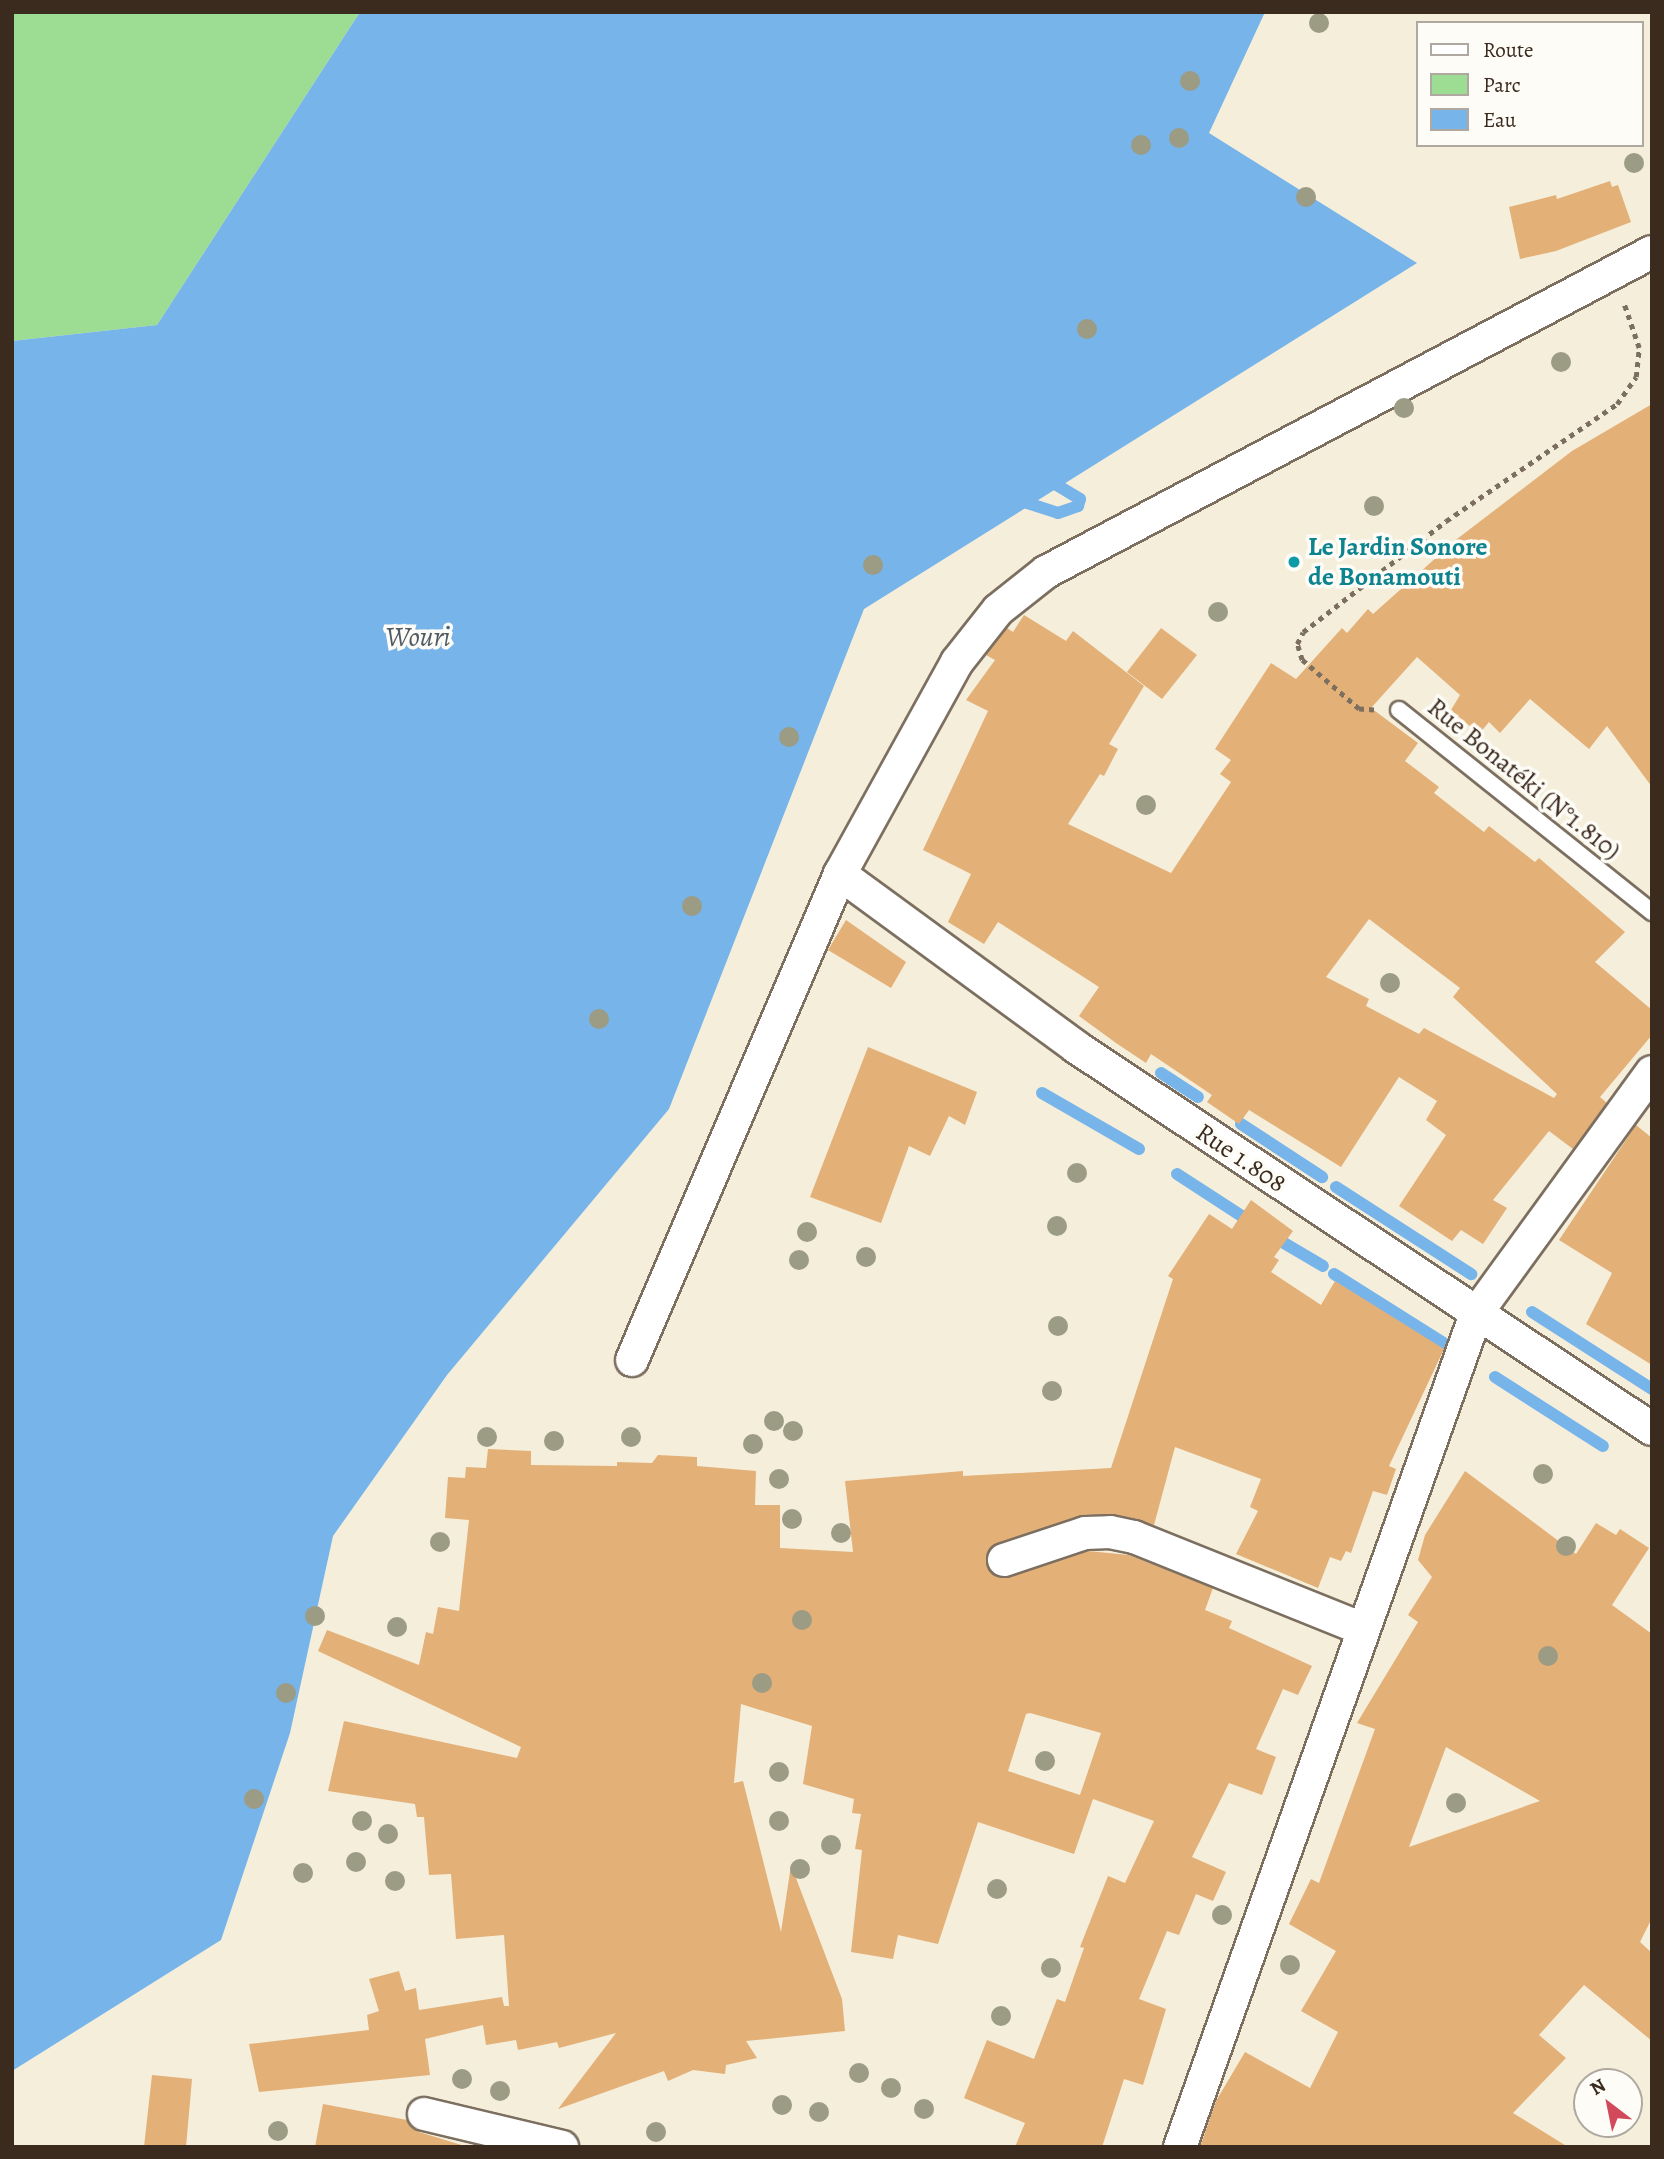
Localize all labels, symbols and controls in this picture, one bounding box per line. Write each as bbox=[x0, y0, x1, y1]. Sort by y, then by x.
legend bbox=[1416, 21, 1643, 147]
text: Route bbox=[1483, 36, 1533, 64]
text: Parc bbox=[1483, 71, 1521, 99]
text: Eau bbox=[1483, 106, 1516, 134]
place label: Le Jardin Sonore de Bonamouti bbox=[1308, 531, 1488, 592]
marker: Le Jardin Sonore de Bonamouti bbox=[1286, 554, 1302, 570]
water label: Wouri bbox=[385, 620, 451, 654]
street label: Rue Bonatéki (N°1.810) bbox=[1421, 692, 1627, 866]
street label: Rue 1.808 bbox=[1190, 1117, 1292, 1199]
north arrow bbox=[1573, 2068, 1643, 2138]
text: N bbox=[1585, 2072, 1611, 2102]

